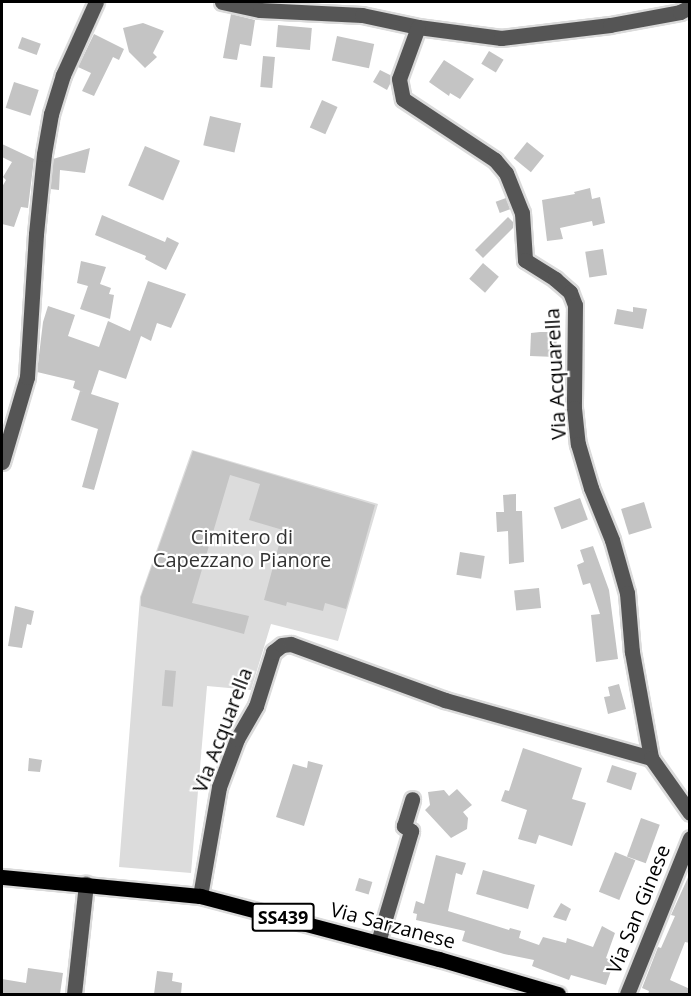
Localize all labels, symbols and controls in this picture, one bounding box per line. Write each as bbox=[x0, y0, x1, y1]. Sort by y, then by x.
street label: Via Acquarella bbox=[540, 308, 570, 440]
park label: Cimitero di Capezzano Pianore bbox=[153, 525, 331, 572]
street label: Via Acquarella bbox=[187, 664, 257, 796]
street label: Via San Ginese bbox=[601, 841, 675, 977]
street label: Via Sarzanese bbox=[328, 897, 458, 953]
road number: SS439 bbox=[252, 902, 314, 932]

